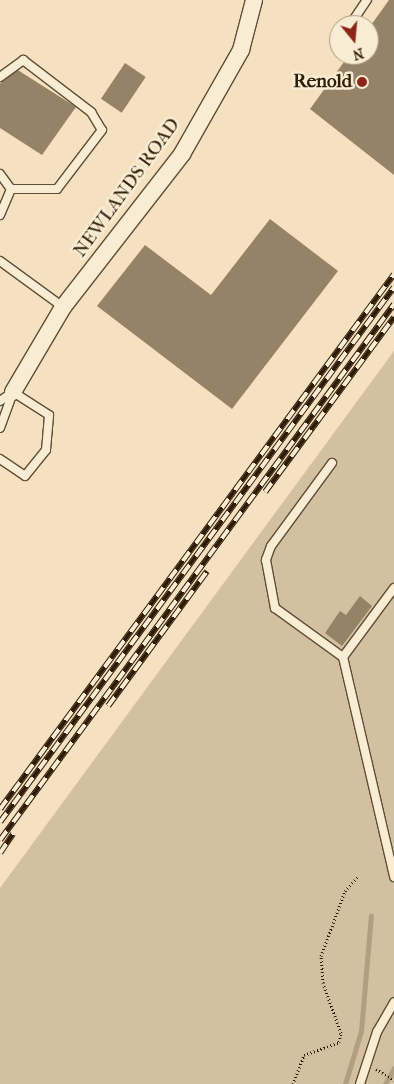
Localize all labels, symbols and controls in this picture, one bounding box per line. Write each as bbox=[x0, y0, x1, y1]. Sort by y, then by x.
north arrow bbox=[329, 15, 379, 65]
text: N bbox=[351, 44, 366, 64]
place label: Renold bbox=[293, 71, 352, 93]
marker: Renold bbox=[356, 76, 368, 88]
street label: NEWLANDS ROAD bbox=[69, 114, 185, 262]

